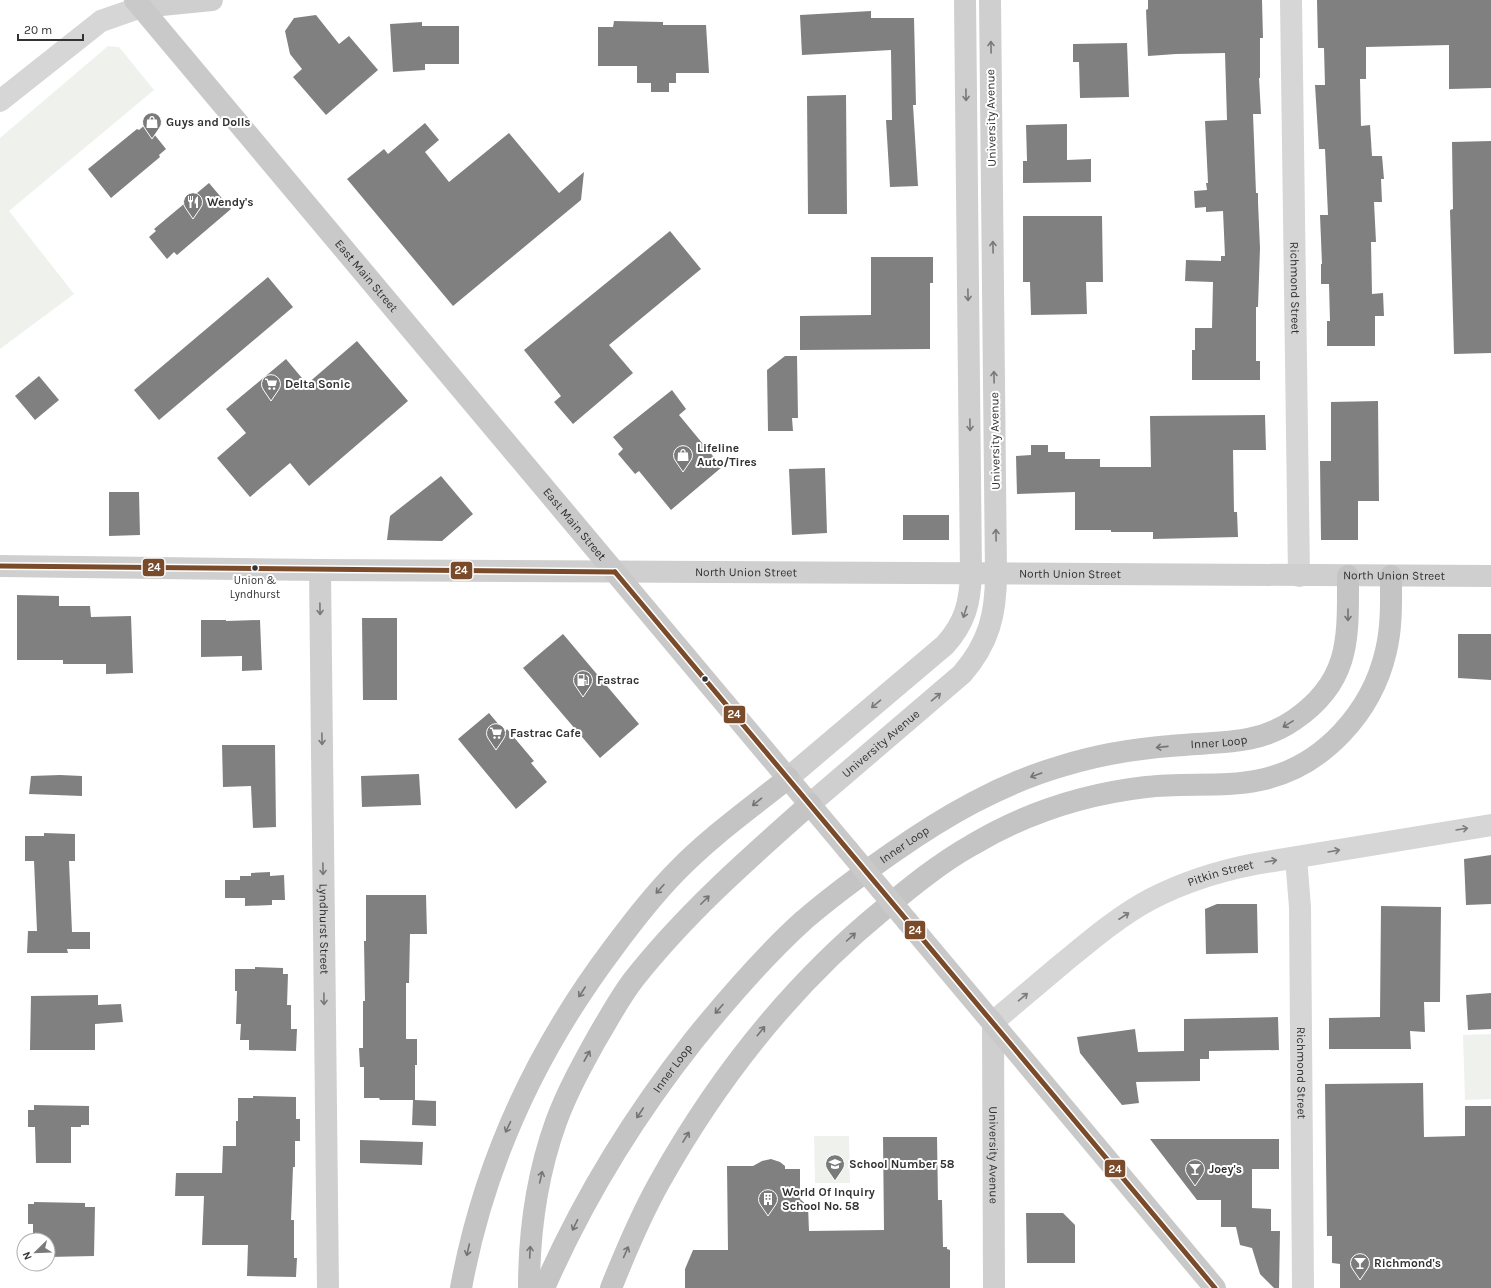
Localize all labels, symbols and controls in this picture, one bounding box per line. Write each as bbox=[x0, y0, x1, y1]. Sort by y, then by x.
scale bar bbox=[18, 16, 83, 42]
text: 20 m bbox=[24, 23, 52, 37]
one-way arrow bbox=[987, 41, 995, 54]
street label: University Avenue bbox=[983, 69, 999, 167]
one-way arrow bbox=[962, 88, 970, 101]
shop icon: Guys and Dolls bbox=[141, 111, 163, 139]
place label: Guys and Dolls bbox=[166, 115, 251, 129]
restaurant icon: Wendy's bbox=[182, 191, 204, 219]
place label: Wendy's bbox=[207, 195, 254, 209]
street label: East Main Street bbox=[332, 237, 401, 315]
one-way arrow bbox=[989, 241, 997, 254]
street label: Richmond Street bbox=[1287, 242, 1303, 335]
one-way arrow bbox=[964, 288, 972, 301]
one-way arrow bbox=[990, 371, 998, 384]
supermarket icon: Delta Sonic bbox=[260, 373, 282, 401]
place label: Delta Sonic bbox=[285, 377, 350, 391]
street label: University Avenue bbox=[987, 392, 1003, 490]
one-way arrow bbox=[966, 418, 974, 431]
place label: Lifeline Auto/Tires bbox=[697, 441, 757, 469]
shop icon: Lifeline Auto/Tires bbox=[672, 444, 694, 472]
street label: East Main Street bbox=[540, 485, 609, 564]
one-way arrow bbox=[992, 529, 1000, 542]
line badge: 24 bbox=[142, 558, 165, 577]
text: 24 bbox=[147, 561, 161, 574]
line badge: 24 bbox=[450, 561, 473, 580]
marker: Union & Lyndhurst bbox=[250, 563, 260, 573]
text: 24 bbox=[454, 564, 468, 577]
street label: North Union Street bbox=[695, 565, 798, 579]
street label: North Union Street bbox=[1019, 567, 1122, 581]
street label: North Union Street bbox=[1343, 568, 1446, 583]
place label: Union & Lyndhurst bbox=[230, 574, 280, 601]
one-way arrow bbox=[316, 602, 324, 615]
one-way arrow bbox=[961, 606, 969, 618]
one-way arrow bbox=[1344, 608, 1352, 621]
fuel station icon: Fastrac bbox=[572, 669, 594, 697]
place label: Fastrac bbox=[597, 673, 639, 687]
unlabelled marker bbox=[700, 674, 710, 684]
one-way arrow bbox=[930, 693, 941, 702]
one-way arrow bbox=[870, 700, 881, 709]
line badge: 24 bbox=[723, 705, 746, 724]
street label: University Avenue bbox=[839, 707, 922, 781]
text: 24 bbox=[727, 708, 741, 721]
one-way arrow bbox=[1282, 720, 1294, 728]
supermarket icon: Fastrac Cafe bbox=[485, 722, 507, 750]
place label: Fastrac Cafe bbox=[510, 726, 581, 740]
one-way arrow bbox=[318, 732, 326, 745]
street label: Inner Loop bbox=[1190, 732, 1248, 751]
one-way arrow bbox=[1156, 743, 1169, 750]
one-way arrow bbox=[1030, 771, 1042, 779]
one-way arrow bbox=[752, 798, 763, 807]
street label: Inner Loop bbox=[877, 823, 932, 867]
one-way arrow bbox=[1455, 825, 1468, 833]
one-way arrow bbox=[1327, 847, 1340, 855]
street label: Pitkin Street bbox=[1186, 857, 1255, 889]
one-way arrow bbox=[1264, 857, 1277, 865]
one-way arrow bbox=[319, 862, 327, 875]
one-way arrow bbox=[656, 883, 665, 893]
street label: Lyndhurst Street bbox=[316, 884, 332, 975]
one-way arrow bbox=[700, 895, 710, 905]
one-way arrow bbox=[1118, 912, 1129, 920]
line badge: 24 bbox=[904, 920, 926, 940]
text: 24 bbox=[908, 924, 922, 937]
one-way arrow bbox=[846, 932, 856, 942]
one-way arrow bbox=[578, 986, 586, 997]
one-way arrow bbox=[321, 992, 328, 1005]
one-way arrow bbox=[1017, 993, 1028, 1002]
one-way arrow bbox=[714, 1004, 723, 1015]
one-way arrow bbox=[757, 1026, 766, 1036]
street label: Richmond Street bbox=[1294, 1027, 1309, 1120]
street label: Inner Loop bbox=[650, 1041, 695, 1095]
one-way arrow bbox=[583, 1050, 591, 1062]
street label: University Avenue bbox=[986, 1106, 1001, 1204]
one-way arrow bbox=[636, 1107, 644, 1118]
one-way arrow bbox=[504, 1120, 511, 1132]
one-way arrow bbox=[683, 1131, 691, 1143]
school or university icon: School Number 58 bbox=[824, 1153, 846, 1181]
place label: School Number 58 bbox=[849, 1157, 955, 1171]
bar icon: Joey's bbox=[1184, 1158, 1206, 1186]
line badge: 24 bbox=[1104, 1159, 1126, 1178]
place label: Joey's bbox=[1209, 1162, 1242, 1176]
text: 24 bbox=[1108, 1163, 1122, 1176]
one-way arrow bbox=[537, 1171, 545, 1184]
place label: World Of Inquiry School No. 58 bbox=[782, 1185, 875, 1213]
building icon: World Of Inquiry School No. 58 bbox=[757, 1188, 779, 1216]
one-way arrow bbox=[570, 1219, 578, 1231]
north arrow bbox=[16, 1232, 56, 1272]
one-way arrow bbox=[464, 1243, 472, 1256]
one-way arrow bbox=[526, 1246, 534, 1259]
one-way arrow bbox=[623, 1246, 630, 1258]
text: N bbox=[20, 1250, 35, 1262]
bar icon: Richmond's bbox=[1349, 1252, 1371, 1280]
place label: Richmond's bbox=[1374, 1256, 1441, 1270]

